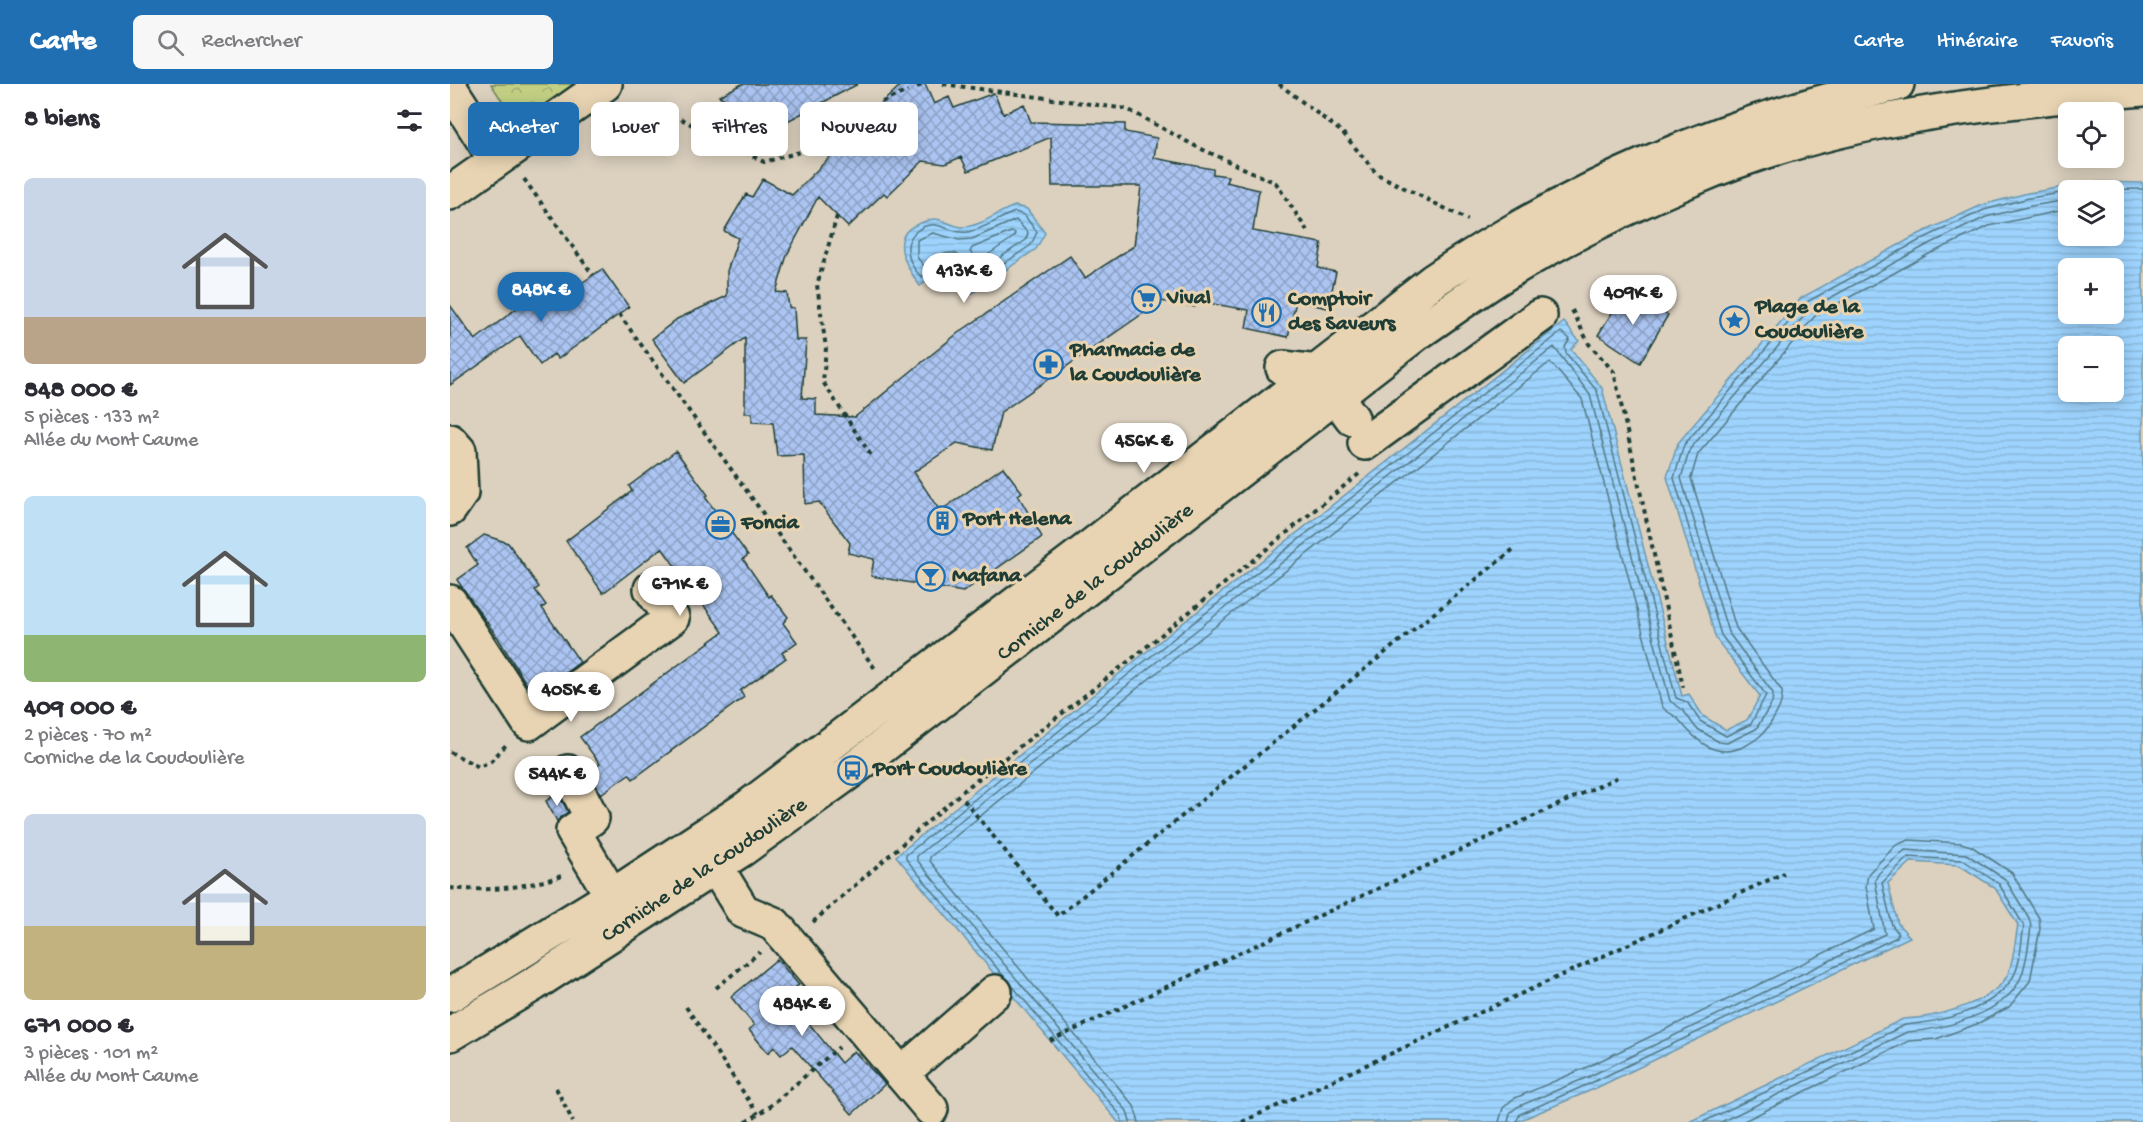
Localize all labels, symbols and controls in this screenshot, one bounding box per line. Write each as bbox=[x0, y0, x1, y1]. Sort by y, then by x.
search box bbox=[133, 15, 553, 69]
text: Carte bbox=[30, 26, 97, 59]
icon: search bbox=[154, 26, 187, 59]
text: Rechercher bbox=[202, 29, 301, 55]
text: Carte bbox=[1854, 30, 1904, 55]
text: Itinéraire bbox=[1937, 30, 2018, 55]
text: Favoris bbox=[2051, 30, 2113, 55]
chip: Acheter bbox=[468, 102, 579, 156]
chip: Louer bbox=[591, 102, 679, 156]
chip: Filtres bbox=[691, 102, 788, 156]
chip: Nouveau bbox=[800, 102, 918, 156]
map controls bbox=[2058, 102, 2124, 402]
button: locate bbox=[2058, 102, 2124, 168]
icon: filters bbox=[393, 104, 426, 137]
text: 8 biens bbox=[24, 105, 99, 136]
button: layers bbox=[2058, 180, 2124, 246]
icon: home bbox=[171, 217, 279, 325]
pin: 413K € bbox=[915, 253, 1013, 304]
button: + bbox=[2058, 258, 2124, 324]
text: 413K € bbox=[936, 261, 992, 284]
pin: 848K € bbox=[492, 272, 590, 323]
pin: 409K € bbox=[1584, 275, 1682, 326]
text: 848K € bbox=[511, 280, 571, 303]
supermarket icon: Vival bbox=[1130, 283, 1162, 315]
text: 409K € bbox=[1604, 283, 1662, 306]
place label: Vival bbox=[1166, 286, 1211, 312]
place label: Comptoir des Saveurs bbox=[1287, 287, 1397, 338]
place label: Plage de la Coudoulière bbox=[1754, 295, 1864, 346]
restaurant icon: Comptoir des Saveurs bbox=[1251, 297, 1283, 329]
place icon: Plage de la Coudoulière bbox=[1718, 305, 1750, 337]
button: − bbox=[2058, 336, 2124, 402]
place label: Pharmacie de la Coudoulière bbox=[1069, 338, 1201, 389]
pharmacy icon: Pharmacie de la Coudoulière bbox=[1033, 348, 1065, 380]
text: 848 000 € bbox=[24, 376, 137, 407]
text: 5 pièces · 133 m² bbox=[24, 407, 160, 430]
pin: 456K € bbox=[1095, 423, 1193, 474]
text: Allée du Mont Caume bbox=[24, 430, 198, 453]
text: 456K € bbox=[1115, 431, 1173, 454]
street label: Corniche de la Coudoulière bbox=[993, 498, 1200, 668]
building icon: Port Helena bbox=[926, 504, 958, 536]
place label: Port Helena bbox=[962, 507, 1073, 533]
office icon: Foncia bbox=[704, 508, 736, 540]
place label: Foncia bbox=[740, 511, 800, 537]
icon: home bbox=[171, 535, 279, 643]
bar icon: Mafana bbox=[915, 561, 947, 593]
place label: Mafana bbox=[952, 564, 1023, 590]
pin: 671K € bbox=[631, 566, 729, 617]
text: 671K € bbox=[652, 574, 708, 597]
pin: 405K € bbox=[522, 672, 620, 723]
text: 405K € bbox=[542, 680, 601, 703]
text: 409 000 € bbox=[24, 694, 136, 725]
text: 2 pièces · 70 m² bbox=[24, 725, 152, 748]
text: Corniche de la Coudoulière bbox=[24, 748, 244, 771]
bus stop icon: Port Coudoulière bbox=[836, 754, 868, 786]
pin: 544K € bbox=[508, 756, 606, 807]
place label: Port Coudoulière bbox=[872, 757, 1028, 783]
text: 544K € bbox=[528, 764, 586, 787]
street label: Corniche de la Coudoulière bbox=[597, 792, 813, 950]
icon: home bbox=[171, 853, 279, 961]
pin: 484K € bbox=[753, 986, 851, 1037]
text: 484K € bbox=[773, 994, 831, 1017]
text: 671 000 € bbox=[24, 1012, 133, 1043]
text: 3 pièces · 101 m² bbox=[24, 1043, 158, 1066]
text: Allée du Mont Caume bbox=[24, 1066, 198, 1089]

